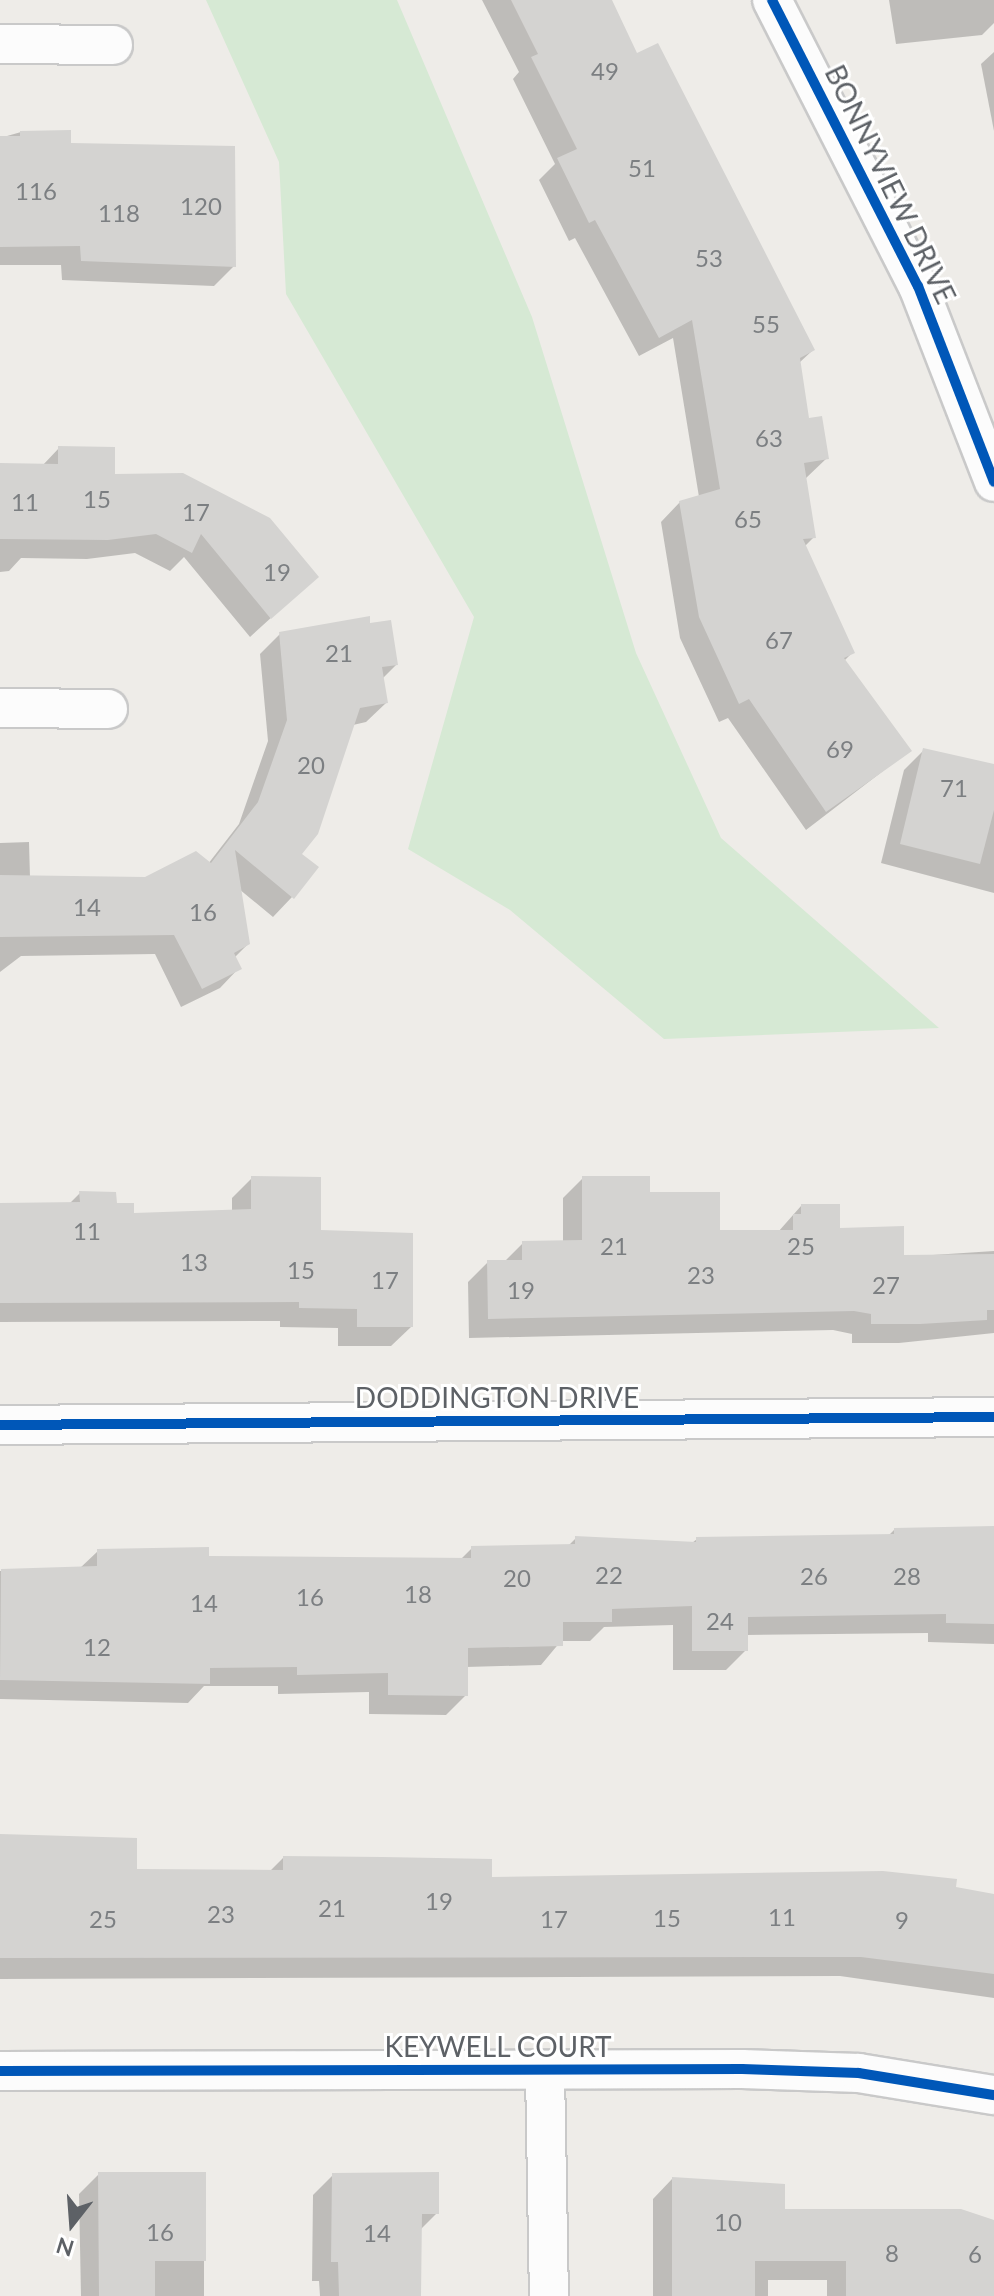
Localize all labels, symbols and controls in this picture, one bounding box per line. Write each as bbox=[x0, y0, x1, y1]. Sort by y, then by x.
house number: 49 bbox=[591, 57, 619, 85]
street label: BONNYVIEW DRIVE bbox=[819, 59, 963, 309]
house number: 51 bbox=[628, 154, 656, 182]
house number: 116 bbox=[15, 177, 57, 205]
house number: 120 bbox=[180, 192, 222, 220]
house number: 118 bbox=[98, 199, 140, 227]
house number: 53 bbox=[695, 244, 723, 272]
house number: 55 bbox=[752, 310, 780, 338]
house number: 63 bbox=[755, 424, 783, 452]
house number: 15 bbox=[83, 485, 111, 513]
house number: 11 bbox=[11, 488, 39, 516]
house number: 17 bbox=[182, 498, 210, 526]
house number: 65 bbox=[734, 505, 762, 533]
house number: 19 bbox=[263, 558, 291, 586]
house number: 67 bbox=[765, 626, 793, 654]
house number: 21 bbox=[325, 639, 353, 667]
house number: 69 bbox=[826, 735, 854, 763]
house number: 20 bbox=[297, 751, 325, 779]
house number: 71 bbox=[940, 774, 968, 802]
house number: 14 bbox=[73, 893, 101, 921]
house number: 16 bbox=[189, 898, 217, 926]
house number: 11 bbox=[73, 1217, 101, 1245]
house number: 21 bbox=[600, 1232, 628, 1260]
house number: 25 bbox=[787, 1232, 815, 1260]
house number: 13 bbox=[180, 1248, 208, 1276]
house number: 15 bbox=[287, 1256, 315, 1284]
house number: 23 bbox=[687, 1261, 715, 1289]
house number: 17 bbox=[371, 1266, 399, 1294]
house number: 27 bbox=[872, 1271, 900, 1299]
house number: 19 bbox=[507, 1276, 535, 1304]
street label: DODDINGTON DRIVE bbox=[355, 1380, 639, 1414]
house number: 22 bbox=[595, 1561, 623, 1589]
house number: 26 bbox=[800, 1562, 828, 1590]
house number: 28 bbox=[893, 1562, 921, 1590]
house number: 20 bbox=[503, 1564, 531, 1592]
house number: 18 bbox=[404, 1580, 432, 1608]
house number: 16 bbox=[296, 1583, 324, 1611]
house number: 14 bbox=[190, 1589, 218, 1617]
house number: 24 bbox=[706, 1607, 734, 1635]
house number: 12 bbox=[83, 1633, 111, 1661]
house number: 19 bbox=[425, 1887, 453, 1915]
house number: 21 bbox=[318, 1894, 346, 1922]
house number: 23 bbox=[207, 1900, 235, 1928]
house number: 11 bbox=[768, 1903, 796, 1931]
house number: 15 bbox=[653, 1904, 681, 1932]
house number: 25 bbox=[89, 1905, 117, 1933]
house number: 17 bbox=[540, 1905, 568, 1933]
house number: 9 bbox=[895, 1906, 909, 1934]
street label: KEYWELL COURT bbox=[384, 2029, 612, 2063]
north arrow bbox=[32, 2184, 112, 2264]
house number: 10 bbox=[714, 2208, 742, 2236]
house number: 16 bbox=[146, 2218, 174, 2246]
house number: 14 bbox=[363, 2219, 391, 2247]
text: N bbox=[53, 2232, 77, 2263]
house number: 8 bbox=[885, 2239, 899, 2267]
house number: 6 bbox=[968, 2240, 982, 2268]

